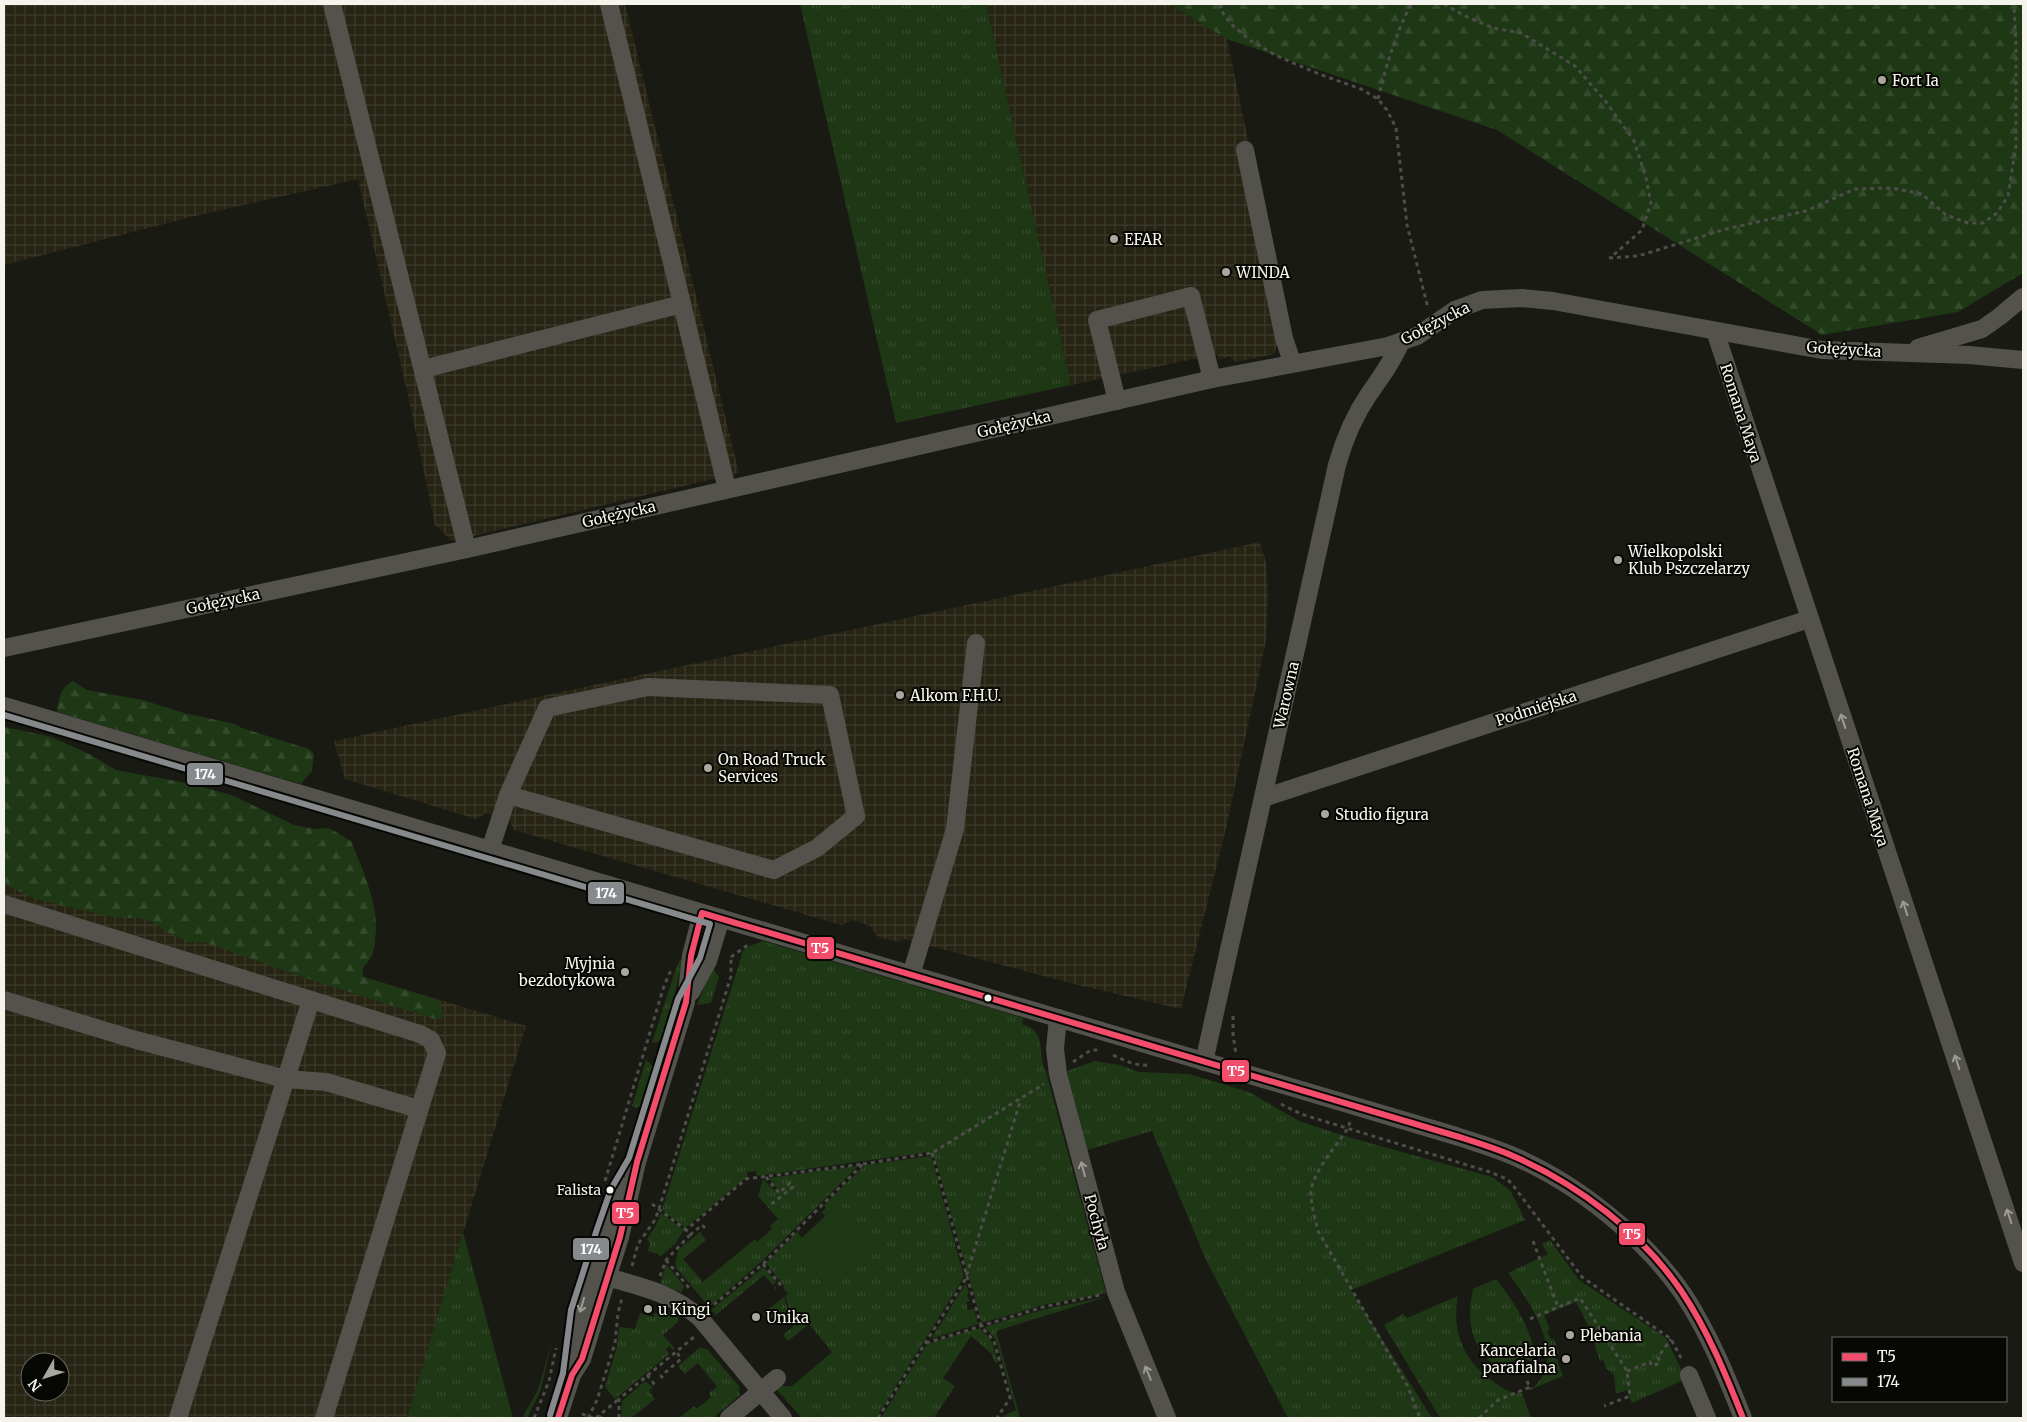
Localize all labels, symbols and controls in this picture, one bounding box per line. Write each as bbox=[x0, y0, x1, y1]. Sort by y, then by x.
place label: Fort Ia bbox=[1892, 71, 1939, 90]
marker: Fort Ia bbox=[1876, 74, 1888, 86]
place label: EFAR bbox=[1124, 230, 1163, 249]
marker: EFAR bbox=[1108, 233, 1120, 245]
place label: WINDA bbox=[1235, 263, 1290, 282]
marker: WINDA bbox=[1220, 266, 1232, 278]
street label: Gołężycka bbox=[1397, 298, 1473, 348]
street label: Gołężycka bbox=[1806, 337, 1882, 361]
street label: Romana Maya bbox=[1716, 361, 1766, 465]
street label: Gołężycka bbox=[975, 406, 1053, 442]
street label: Gołężycka bbox=[580, 496, 658, 532]
place label: Wielkopolski Klub Pszczelarzy bbox=[1627, 542, 1750, 578]
marker: Wielkopolski Klub Pszczelarzy bbox=[1612, 554, 1624, 566]
street label: Gołężycka bbox=[184, 584, 262, 618]
street label: Warowna bbox=[1269, 660, 1303, 731]
place label: Alkom F.H.U. bbox=[909, 686, 1001, 705]
street label: Podmiejska bbox=[1493, 686, 1579, 730]
marker: Alkom F.H.U. bbox=[894, 689, 906, 701]
one-way arrow bbox=[1838, 713, 1847, 729]
street label: Romana Maya bbox=[1843, 745, 1893, 849]
place label: On Road Truck Services bbox=[718, 750, 826, 786]
line badge: 174 bbox=[186, 762, 224, 786]
marker: On Road Truck Services bbox=[702, 762, 714, 774]
text: 174 bbox=[194, 765, 216, 783]
place label: Studio figura bbox=[1335, 805, 1429, 824]
marker: Studio figura bbox=[1319, 808, 1331, 820]
line badge: 174 bbox=[587, 881, 625, 905]
text: 174 bbox=[595, 884, 617, 902]
one-way arrow bbox=[1900, 900, 1910, 916]
line badge: T5 bbox=[806, 936, 835, 960]
text: T5 bbox=[811, 939, 829, 957]
place label: Myjnia bezdotykowa bbox=[518, 954, 615, 990]
marker: Myjnia bezdotykowa bbox=[619, 966, 631, 978]
unlabelled marker bbox=[983, 993, 993, 1003]
one-way arrow bbox=[1952, 1055, 1961, 1070]
line badge: T5 bbox=[1221, 1059, 1250, 1083]
text: T5 bbox=[1227, 1062, 1245, 1080]
one-way arrow bbox=[1078, 1161, 1087, 1177]
place label: Falista bbox=[557, 1181, 601, 1199]
marker: Falista bbox=[605, 1185, 615, 1195]
street label: Pochyła bbox=[1080, 1192, 1114, 1252]
line badge: T5 bbox=[611, 1201, 640, 1225]
text: T5 bbox=[616, 1204, 634, 1222]
one-way arrow bbox=[2003, 1208, 2013, 1224]
line badge: T5 bbox=[1618, 1222, 1646, 1246]
text: T5 bbox=[1623, 1225, 1641, 1243]
line badge: 174 bbox=[572, 1237, 610, 1261]
text: 174 bbox=[580, 1240, 602, 1258]
one-way arrow bbox=[577, 1296, 587, 1312]
place label: u Kingi bbox=[658, 1300, 711, 1319]
marker: u Kingi bbox=[642, 1303, 654, 1315]
place label: Unika bbox=[766, 1308, 809, 1327]
marker: Unika bbox=[750, 1311, 762, 1323]
place label: Plebania bbox=[1580, 1326, 1642, 1345]
marker: Plebania bbox=[1564, 1329, 1576, 1341]
legend bbox=[1832, 1337, 2007, 1402]
place label: Kancelaria parafialna bbox=[1480, 1341, 1556, 1377]
text: T5 bbox=[1877, 1347, 1896, 1366]
north arrow bbox=[20, 1352, 70, 1402]
marker: Kancelaria parafialna bbox=[1560, 1353, 1572, 1365]
one-way arrow bbox=[1143, 1366, 1153, 1381]
text: 174 bbox=[1877, 1372, 1899, 1391]
text: N bbox=[24, 1375, 45, 1395]

